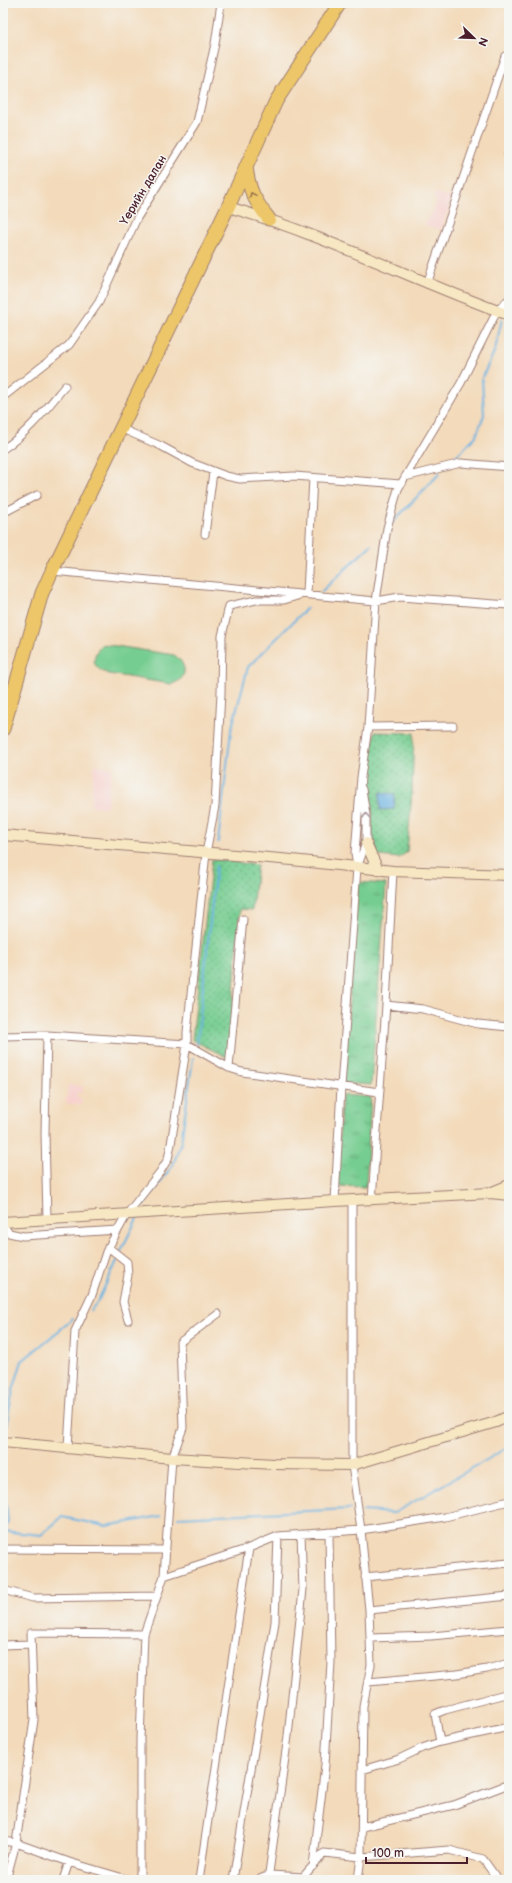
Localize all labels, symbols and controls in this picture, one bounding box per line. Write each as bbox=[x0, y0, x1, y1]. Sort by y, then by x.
north arrow bbox=[454, 18, 494, 58]
text: N bbox=[475, 35, 490, 48]
street label: Үерийн далан bbox=[117, 153, 170, 228]
one-way arrow bbox=[249, 192, 257, 199]
one-way arrow bbox=[361, 813, 370, 819]
scale bar bbox=[366, 1839, 467, 1865]
text: 100 m bbox=[372, 1846, 404, 1861]

